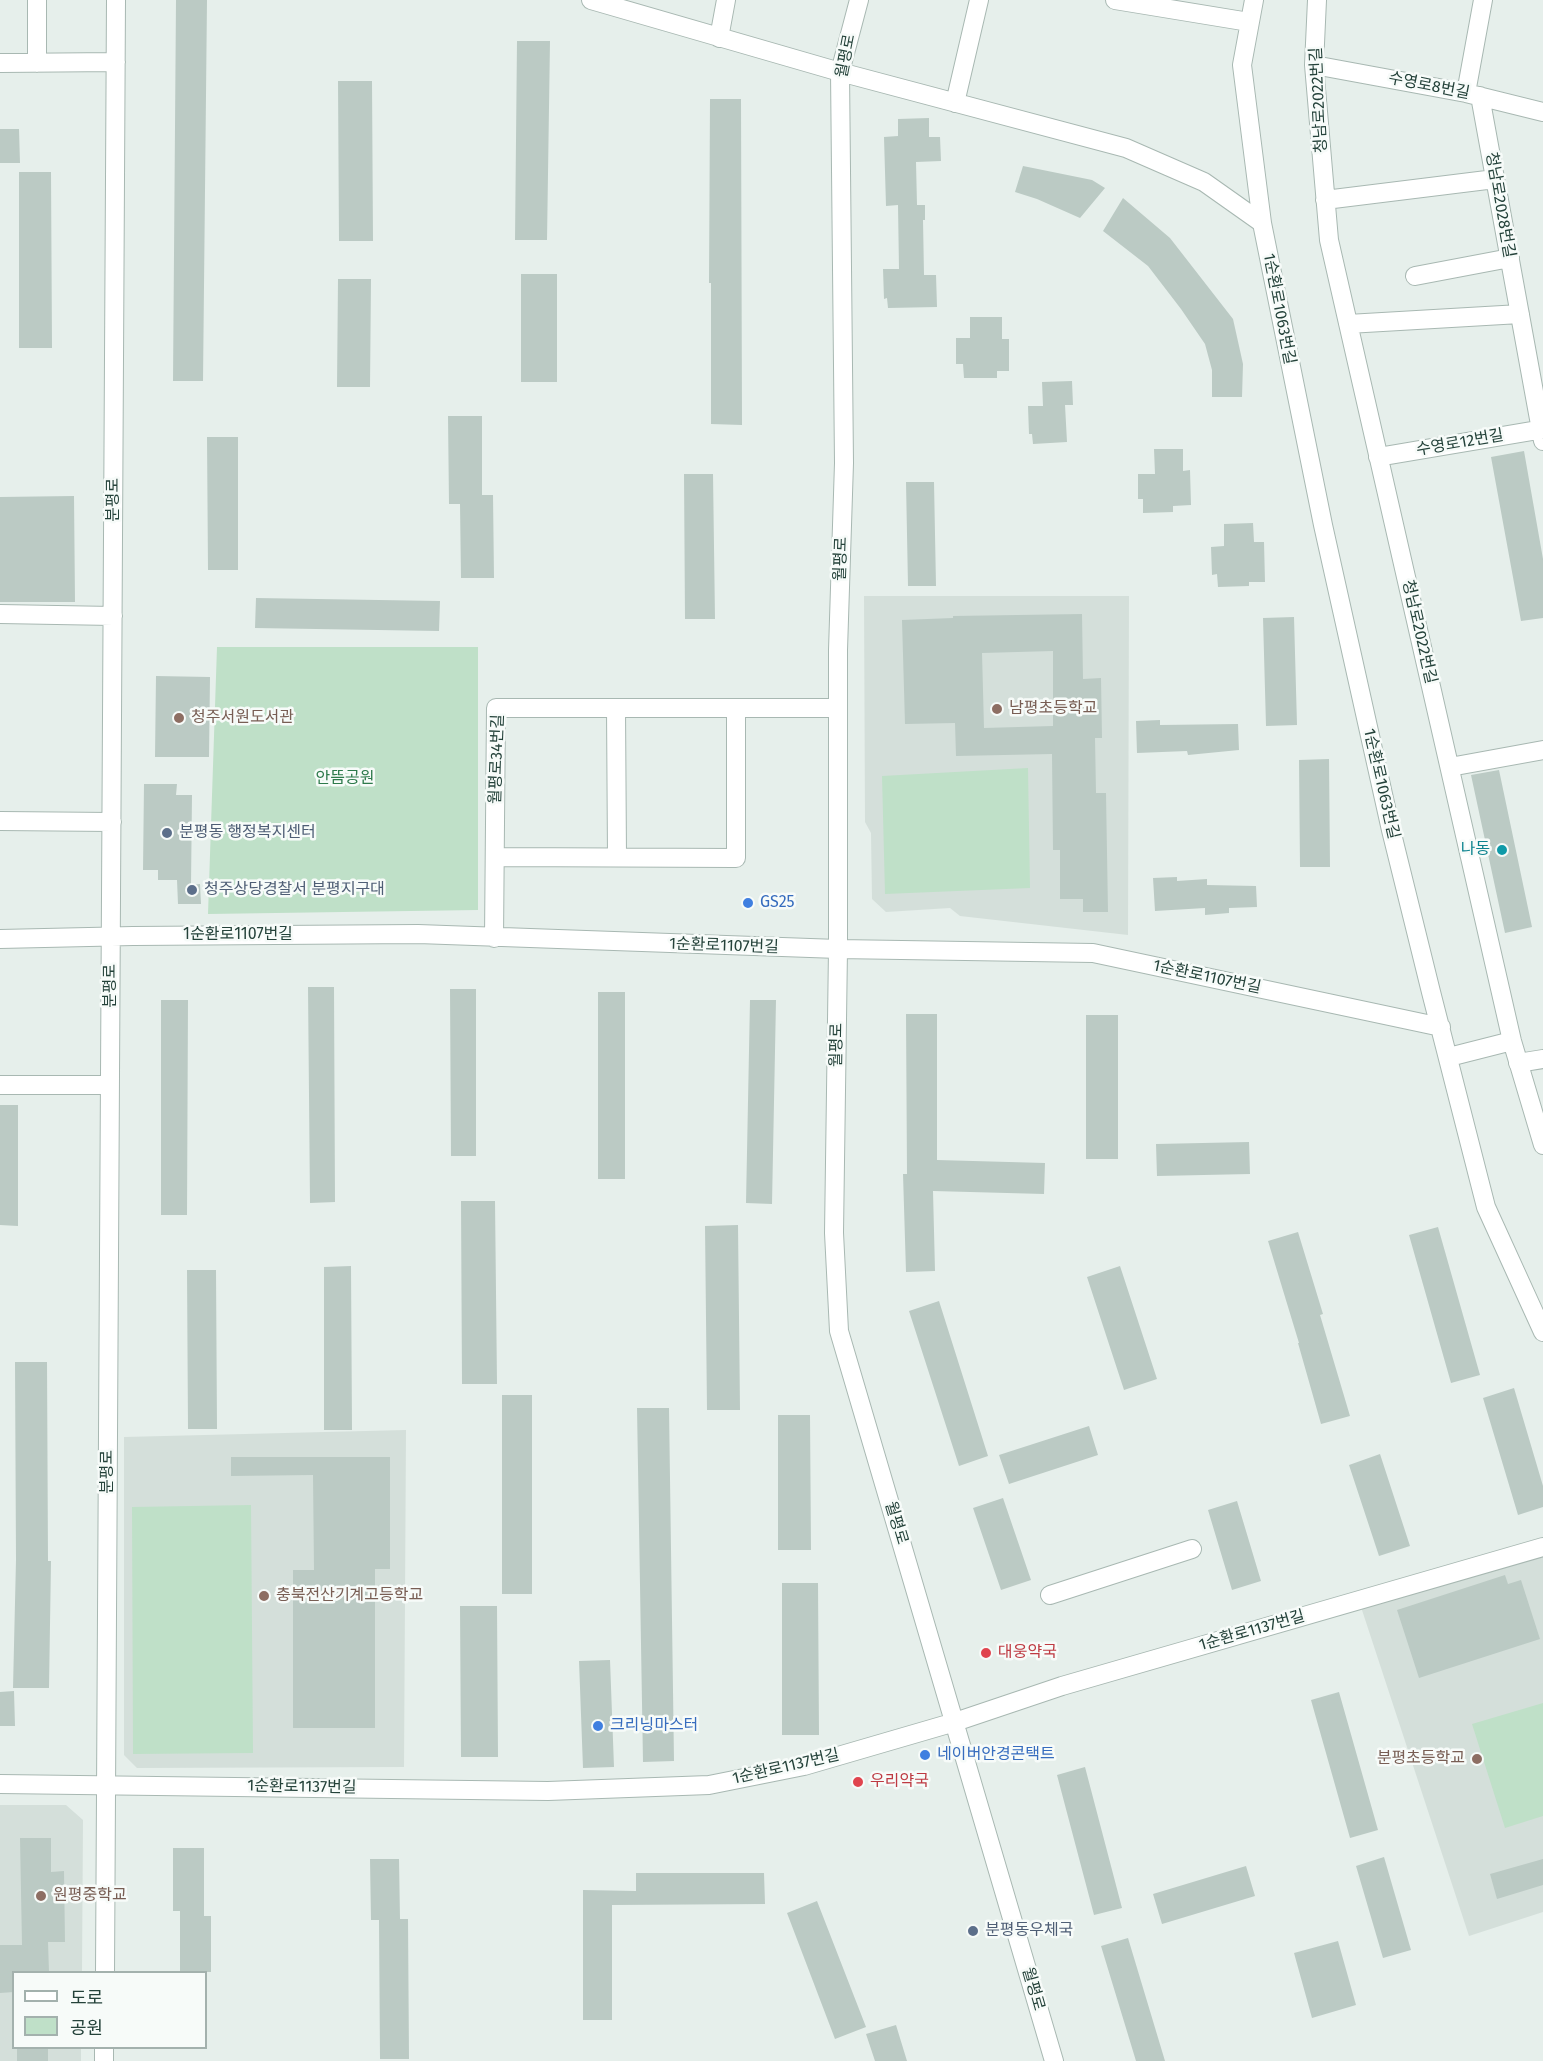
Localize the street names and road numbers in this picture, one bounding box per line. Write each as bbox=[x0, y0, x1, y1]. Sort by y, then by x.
street label: 월평로 bbox=[832, 32, 860, 80]
street label: 청남로2022번길 bbox=[1307, 47, 1331, 153]
street label: 수영로8번길 bbox=[1387, 69, 1471, 103]
street label: 청남로2028번길 bbox=[1481, 151, 1519, 259]
street label: 1순환로1063번길 bbox=[1259, 252, 1299, 366]
street label: 수영로12번길 bbox=[1415, 426, 1505, 460]
street label: 분평로 bbox=[104, 478, 124, 522]
street label: 월평로 bbox=[831, 537, 851, 581]
street label: 청남로2022번길 bbox=[1398, 578, 1440, 686]
street label: 월평로34번길 bbox=[486, 714, 508, 804]
street label: 1순환로1063번길 bbox=[1359, 727, 1403, 841]
street label: 1순환로1107번길 bbox=[183, 925, 293, 945]
street label: 1순환로1107번길 bbox=[669, 934, 779, 958]
street label: 1순환로1107번길 bbox=[1151, 956, 1263, 998]
street label: 분평로 bbox=[101, 964, 121, 1008]
street label: 월평로 bbox=[827, 1023, 847, 1067]
street label: 분평로 bbox=[98, 1450, 118, 1494]
street label: 월평로 bbox=[880, 1499, 912, 1547]
street label: 1순환로1137번길 bbox=[1197, 1607, 1307, 1655]
street label: 1순환로1137번길 bbox=[731, 1745, 841, 1789]
street label: 1순환로1137번길 bbox=[247, 1776, 357, 1798]
street label: 월평로 bbox=[1018, 1965, 1048, 2013]

